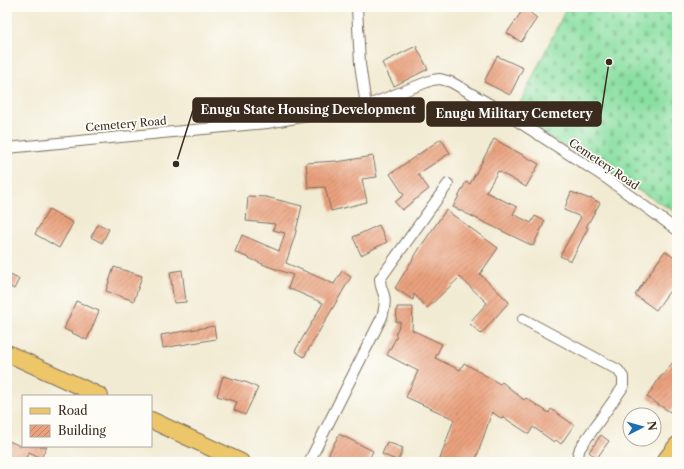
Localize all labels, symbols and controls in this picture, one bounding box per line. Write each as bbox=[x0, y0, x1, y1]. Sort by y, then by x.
callout: Enugu State Housing Development bbox=[193, 98, 424, 122]
text: Enugu State Housing Development bbox=[200, 102, 416, 117]
callout: Enugu Military Cemetery bbox=[427, 102, 601, 126]
text: Enugu Military Cemetery bbox=[435, 106, 593, 121]
street label: Cemetery Road bbox=[85, 113, 168, 135]
street label: Cemetery Road bbox=[566, 135, 642, 193]
legend bbox=[22, 395, 152, 447]
text: Road bbox=[58, 403, 88, 418]
north arrow bbox=[622, 407, 662, 447]
text: N bbox=[644, 420, 659, 432]
text: Building bbox=[58, 423, 106, 438]

